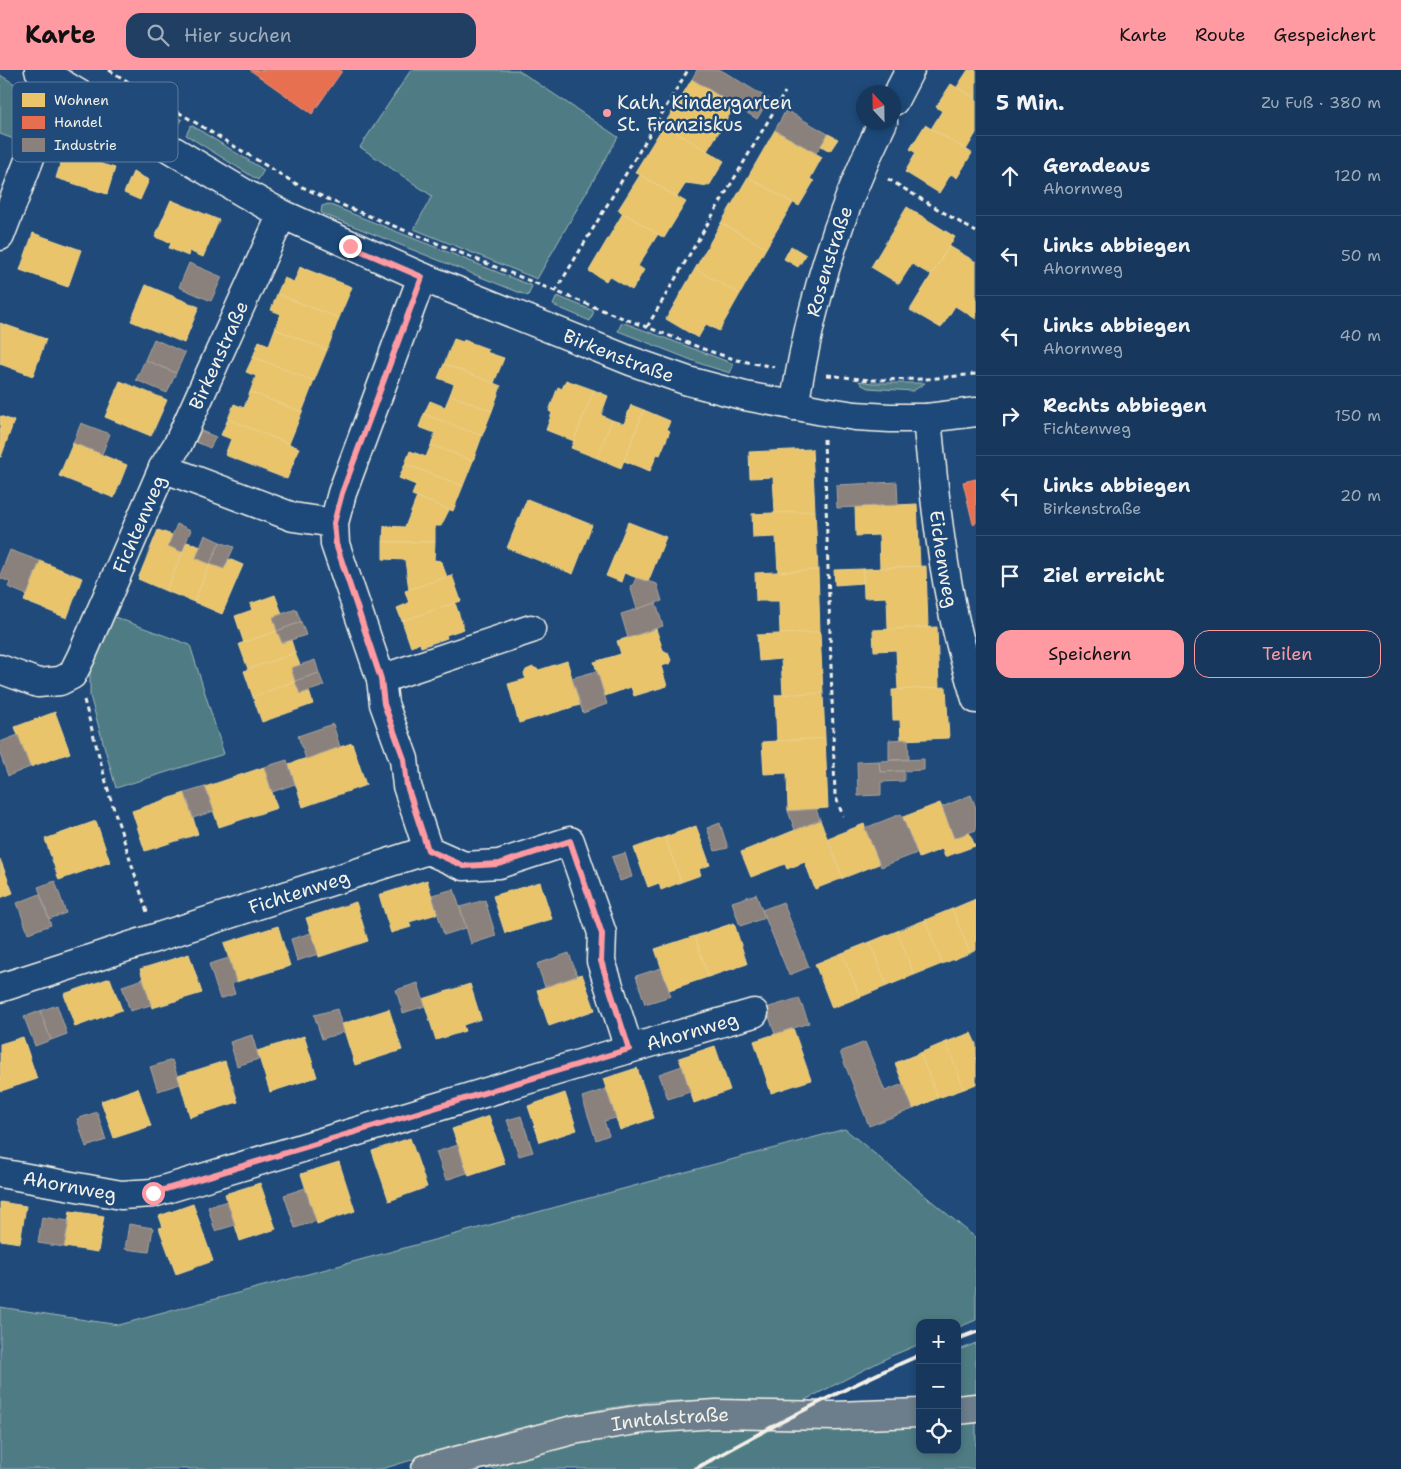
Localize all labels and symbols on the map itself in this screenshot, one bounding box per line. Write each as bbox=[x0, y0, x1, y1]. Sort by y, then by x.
legend bbox=[12, 82, 178, 162]
north arrow bbox=[856, 85, 901, 130]
place label: Kath. Kindergarten St. Franziskus bbox=[617, 90, 792, 137]
text: Wohnen bbox=[54, 91, 109, 109]
marker: Kath. Kindergarten St. Franziskus bbox=[601, 107, 613, 119]
text: Handel bbox=[54, 113, 103, 131]
text: Industrie bbox=[54, 136, 117, 154]
street label: Rosenstraße bbox=[800, 202, 858, 320]
route end bbox=[339, 235, 362, 258]
street label: Birkenstraße bbox=[183, 297, 254, 414]
street label: Birkenstraße bbox=[560, 323, 678, 388]
street label: Fichtenweg bbox=[107, 471, 171, 577]
street label: Eichenweg bbox=[924, 509, 964, 610]
street label: Fichtenweg bbox=[245, 864, 353, 920]
street label: Ahornweg bbox=[643, 1006, 741, 1056]
street label: Ahornweg bbox=[21, 1165, 119, 1207]
route start bbox=[142, 1182, 165, 1205]
street label: Inntalstraße bbox=[609, 1402, 729, 1437]

